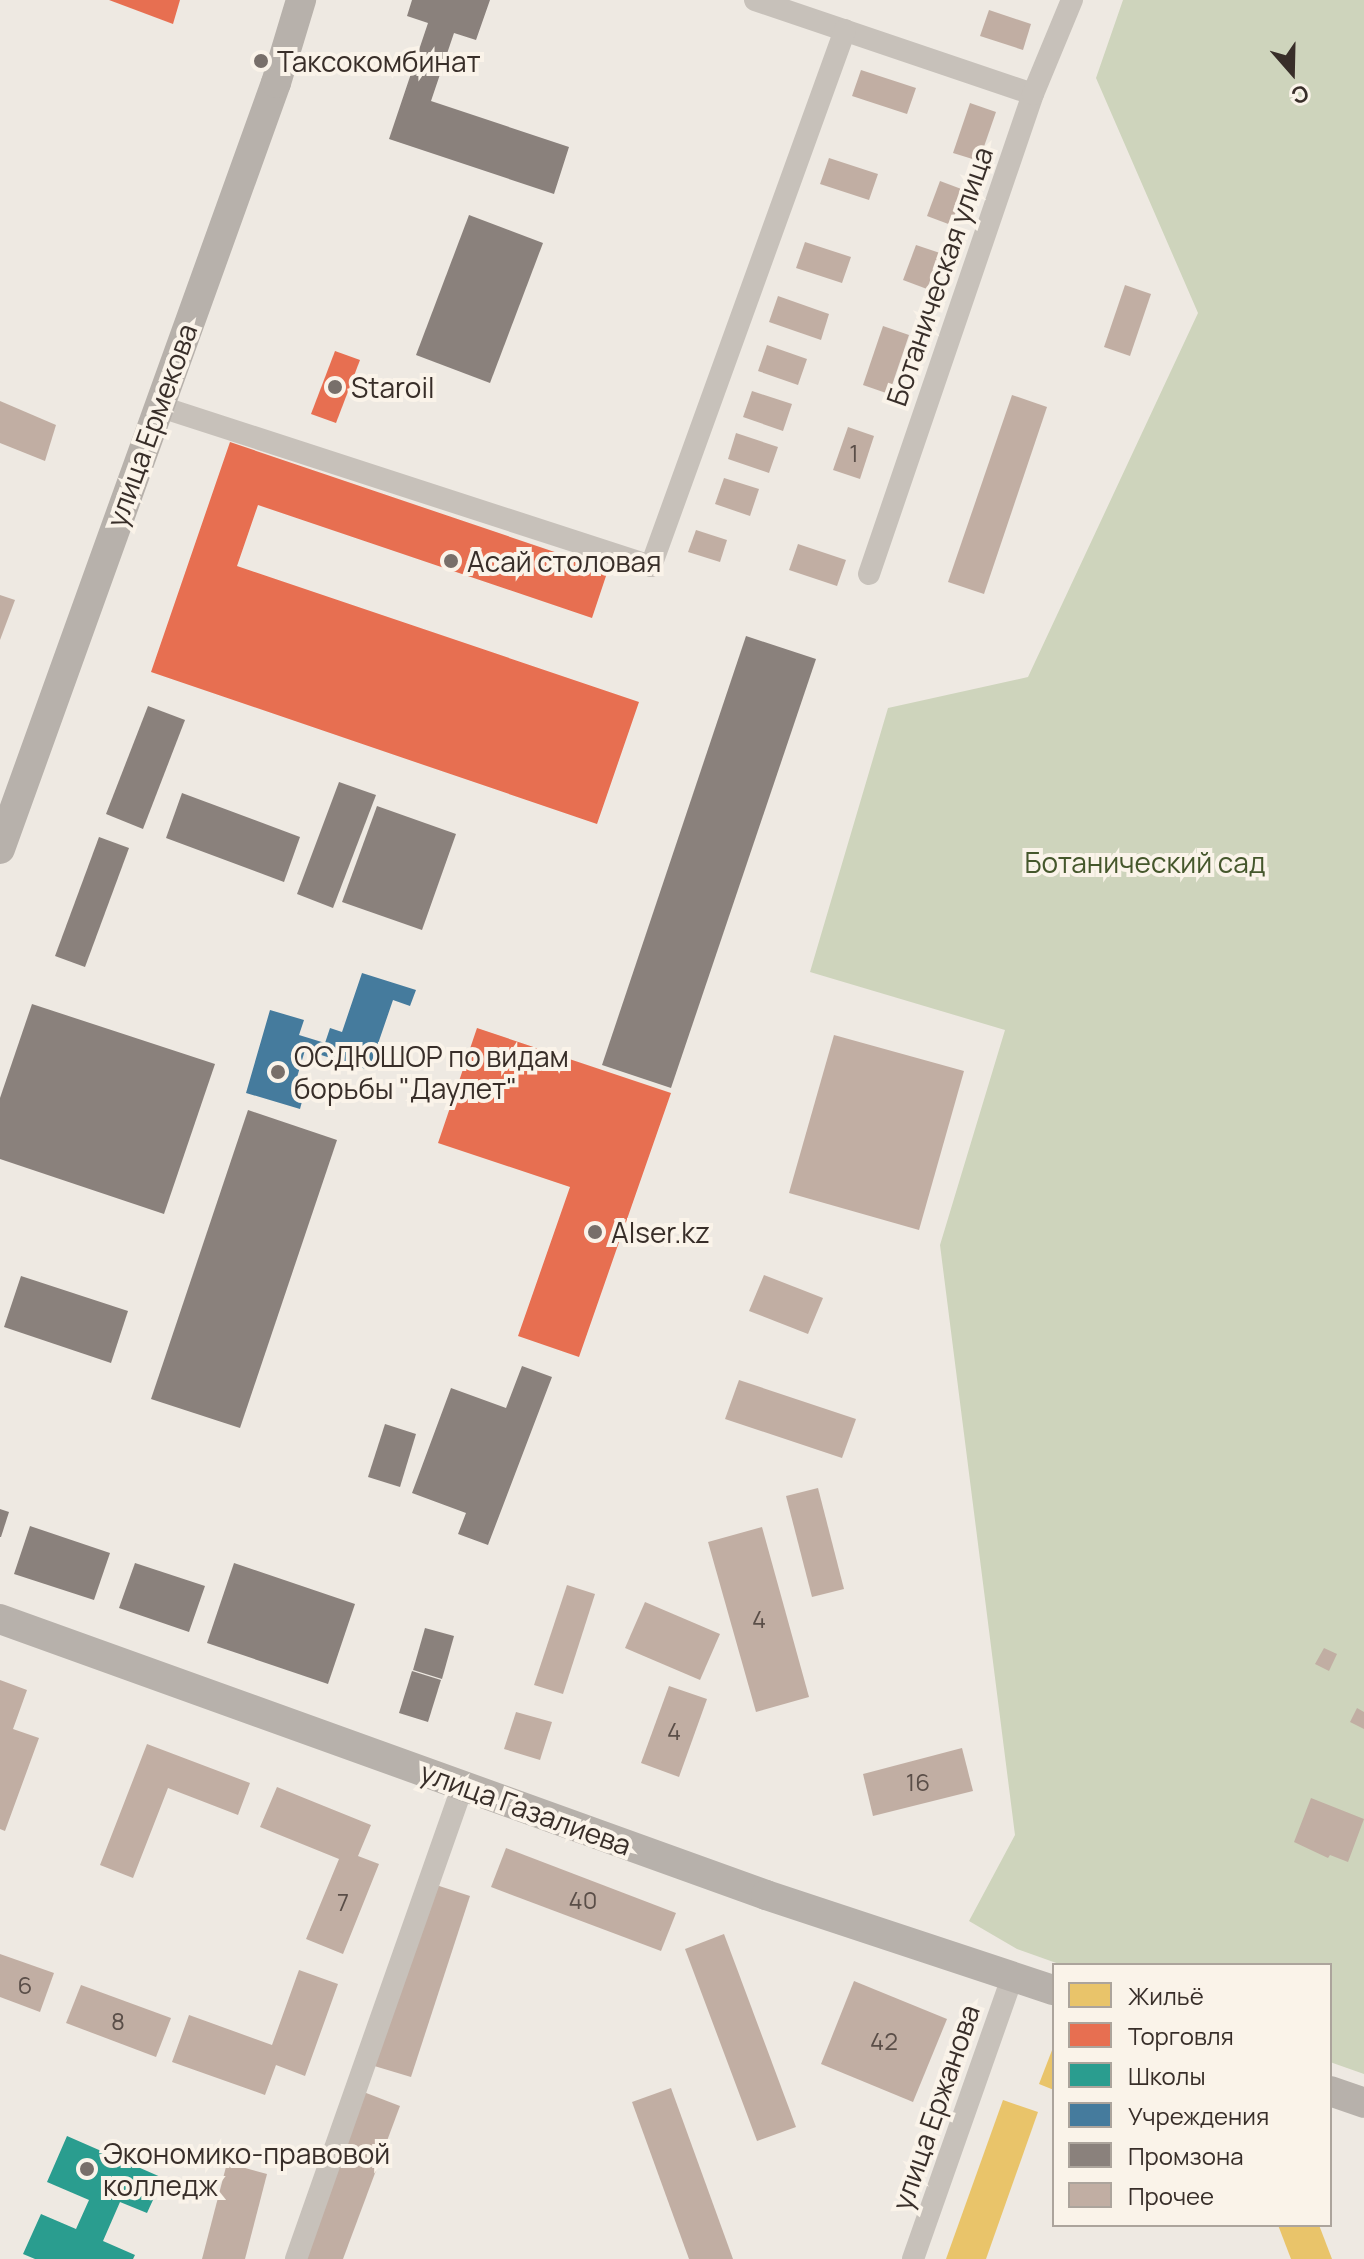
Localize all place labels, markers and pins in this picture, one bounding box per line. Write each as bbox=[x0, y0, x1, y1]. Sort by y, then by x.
place label: Таксокомбинат bbox=[277, 44, 481, 78]
marker: Таксокомбинат bbox=[252, 52, 270, 70]
place label: Staroil bbox=[351, 370, 434, 404]
marker: Staroil bbox=[326, 378, 344, 396]
place label: Асай столовая bbox=[467, 544, 662, 578]
marker: Асай столовая bbox=[442, 552, 460, 570]
place label: ОСДЮШОР по видам борьбы "Даулет" bbox=[294, 1039, 569, 1105]
marker: ОСДЮШОР по видам борьбы "Даулет" bbox=[269, 1063, 287, 1081]
place label: Alser.kz bbox=[611, 1215, 710, 1249]
marker: Alser.kz bbox=[586, 1223, 604, 1241]
place label: Экономико-правовой колледж bbox=[103, 2136, 390, 2202]
marker: Экономико-правовой колледж bbox=[78, 2160, 96, 2178]

